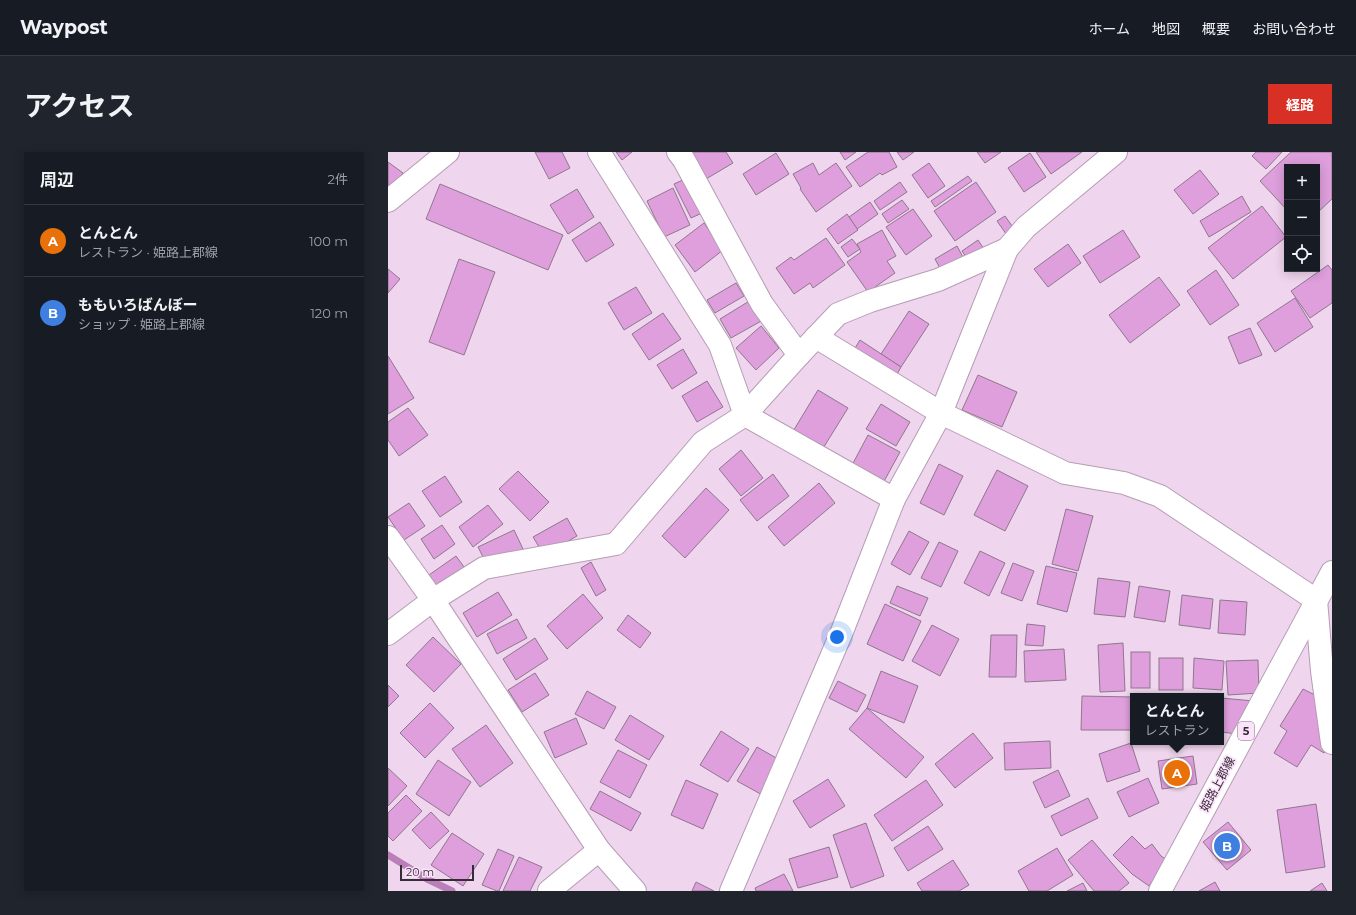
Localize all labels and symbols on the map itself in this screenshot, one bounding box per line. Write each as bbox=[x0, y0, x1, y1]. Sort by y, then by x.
your location bbox=[827, 627, 847, 647]
road number: 5 bbox=[1238, 722, 1254, 740]
street label: 姫路上郡線 bbox=[1196, 754, 1238, 814]
pin: A bbox=[1164, 758, 1190, 788]
pin: B bbox=[1214, 831, 1240, 861]
scale bar bbox=[400, 863, 474, 882]

